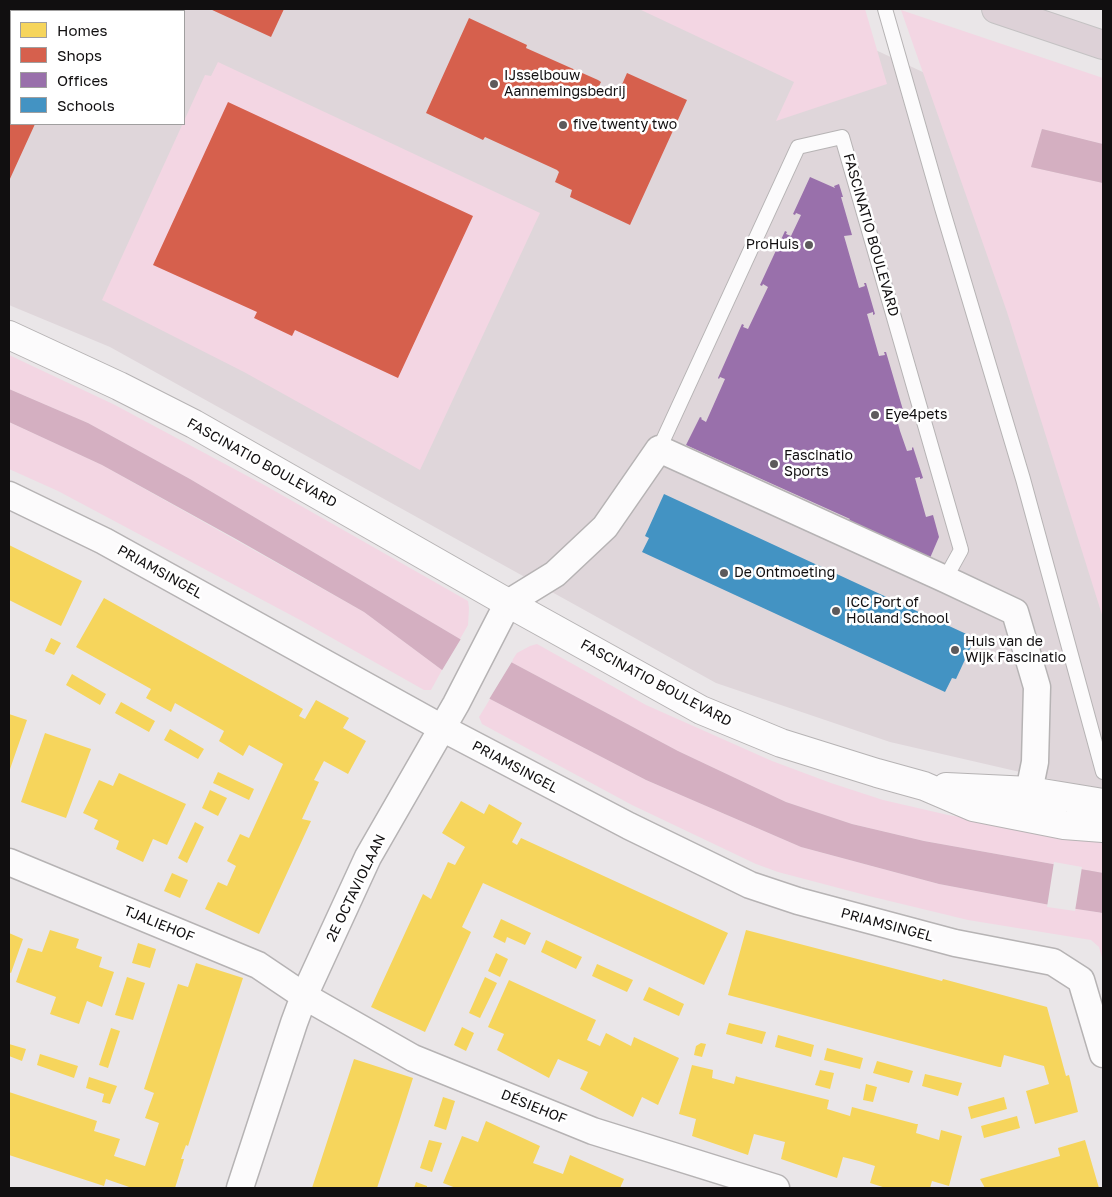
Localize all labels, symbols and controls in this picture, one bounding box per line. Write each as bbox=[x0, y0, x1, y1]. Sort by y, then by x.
legend bbox=[10, 10, 185, 125]
text: Homes bbox=[57, 21, 107, 39]
text: Shops bbox=[57, 46, 102, 64]
place label: IJsselbouw Aannemingsbedrij bbox=[504, 68, 626, 100]
text: Offices bbox=[57, 71, 108, 89]
marker: IJsselbouw Aannemingsbedrij bbox=[488, 78, 500, 90]
text: Schools bbox=[57, 96, 115, 114]
place label: five twenty two bbox=[573, 117, 677, 133]
marker: five twenty two bbox=[557, 119, 569, 131]
street label: FASCINATIO BOULEVARD bbox=[840, 152, 902, 318]
place label: ProHuis bbox=[746, 237, 799, 253]
marker: ProHuis bbox=[803, 239, 815, 251]
place label: Eye4pets bbox=[885, 407, 947, 423]
marker: Eye4pets bbox=[869, 409, 881, 421]
street label: FASCINATIO BOULEVARD bbox=[184, 415, 340, 511]
place label: Fascinatio Sports bbox=[784, 448, 853, 481]
marker: Fascinatio Sports bbox=[768, 458, 780, 470]
street label: PRIAMSINGEL bbox=[114, 542, 206, 602]
place label: De Ontmoeting bbox=[734, 565, 835, 581]
marker: De Ontmoeting bbox=[718, 567, 730, 579]
place label: ICC Port of Holland School bbox=[846, 595, 949, 628]
marker: ICC Port of Holland School bbox=[830, 605, 842, 617]
place label: Huis van de Wijk Fascinatio bbox=[965, 634, 1066, 666]
street label: FASCINATIO BOULEVARD bbox=[578, 636, 734, 730]
marker: Huis van de Wijk Fascinatio bbox=[949, 644, 961, 656]
street label: PRIAMSINGEL bbox=[469, 737, 561, 797]
street label: 2E OCTAVIOLAAN bbox=[323, 831, 389, 945]
street label: TJALIEHOF bbox=[121, 902, 197, 946]
street label: PRIAMSINGEL bbox=[839, 905, 935, 945]
street label: DÉSIEHOF bbox=[499, 1086, 569, 1128]

